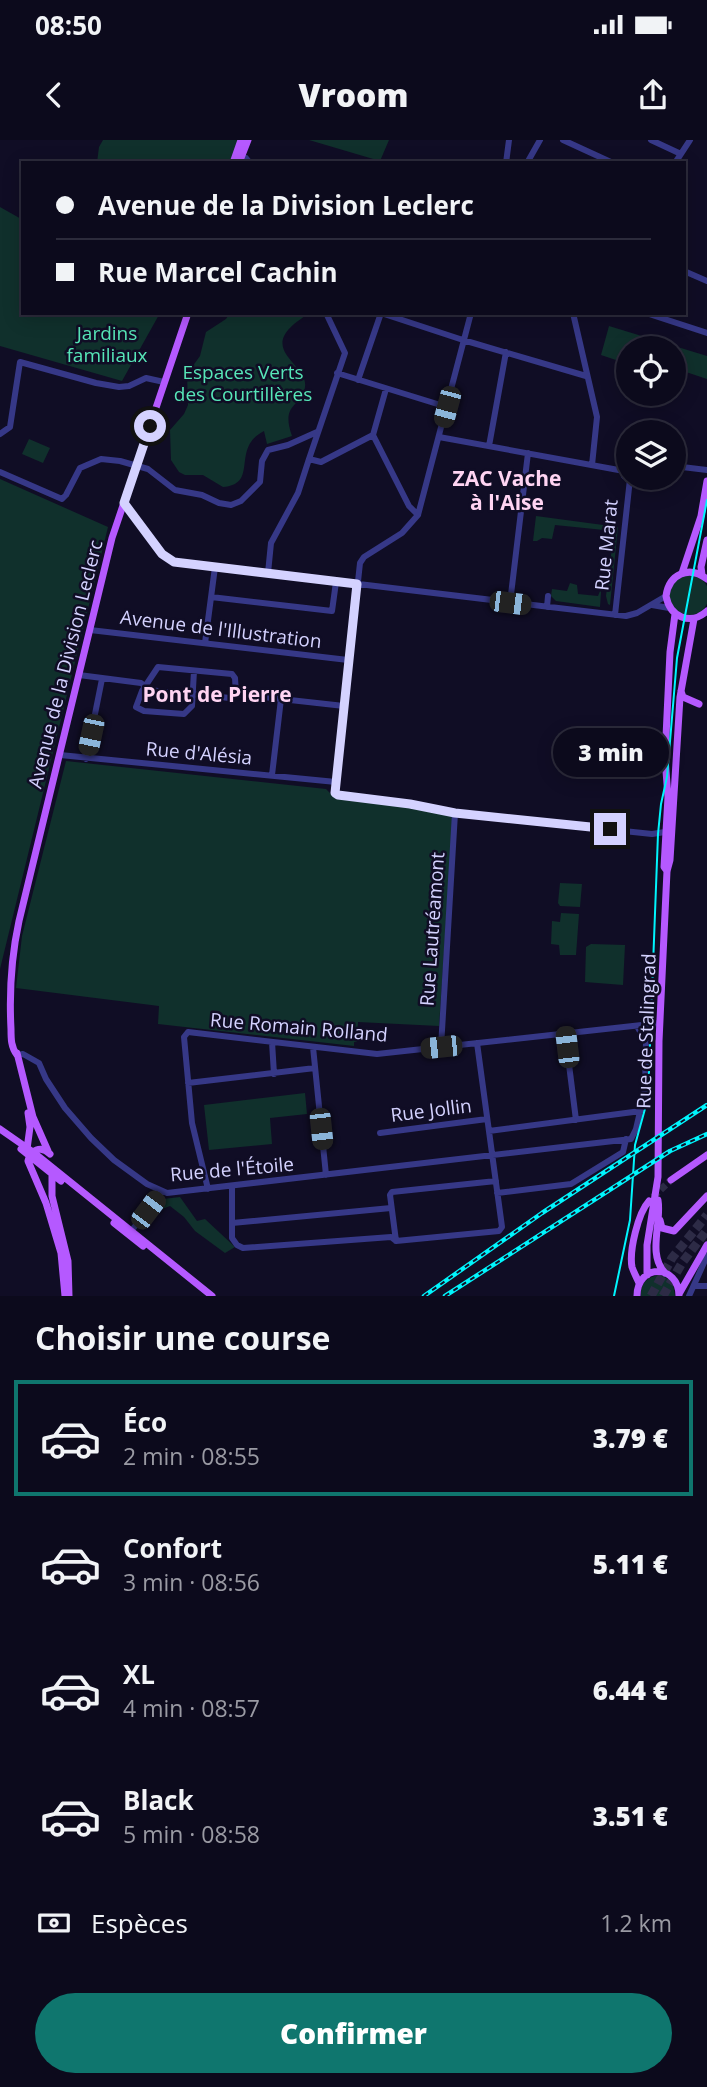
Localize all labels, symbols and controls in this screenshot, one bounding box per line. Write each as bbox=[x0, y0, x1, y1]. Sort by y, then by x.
text: 08:50 bbox=[35, 7, 102, 43]
text: Vroom bbox=[299, 73, 409, 116]
icon: back bbox=[35, 76, 73, 114]
icon: share bbox=[634, 76, 672, 114]
text: Avenue de la Division Leclerc bbox=[98, 187, 474, 223]
text: Rue Marcel Cachin bbox=[98, 254, 338, 290]
park label: Jardins familiaux bbox=[66, 320, 148, 368]
map controls bbox=[616, 336, 686, 490]
button: locate bbox=[616, 336, 686, 406]
park label: Espaces Verts des Courtillères bbox=[174, 359, 312, 407]
car bbox=[432, 384, 463, 430]
route start bbox=[134, 410, 166, 442]
button: layers bbox=[616, 420, 686, 490]
district label: ZAC Vache à l'Aise bbox=[453, 464, 561, 516]
street label: Rue Marat bbox=[588, 498, 624, 592]
street label: Avenue de la Division Leclerc bbox=[21, 537, 109, 791]
car bbox=[488, 590, 533, 616]
street label: Avenue de l'Illustration bbox=[119, 604, 323, 654]
district label: Pont de Pierre bbox=[142, 680, 292, 708]
car bbox=[77, 712, 106, 758]
callout: 3 min bbox=[552, 728, 668, 776]
street label: Rue d'Alésia bbox=[145, 735, 253, 771]
text: 3 min bbox=[578, 736, 644, 768]
route end bbox=[594, 813, 626, 845]
street label: Rue Lautréamont bbox=[414, 851, 450, 1007]
street label: Rue de Stalingrad bbox=[630, 953, 662, 1109]
street label: Rue Romain Rolland bbox=[209, 1006, 389, 1048]
car bbox=[555, 1025, 580, 1069]
car bbox=[420, 1034, 463, 1060]
street label: Rue Jollin bbox=[389, 1092, 473, 1128]
car bbox=[309, 1107, 334, 1151]
street label: Rue de l'Étoile bbox=[169, 1151, 295, 1187]
car bbox=[127, 1187, 170, 1233]
text: Choisir une course bbox=[35, 1316, 330, 1359]
text: Éco bbox=[123, 1404, 167, 1440]
icon: car bbox=[39, 1407, 102, 1470]
text: 3.79 € bbox=[593, 1420, 668, 1456]
text: 2 min · 08:55 bbox=[123, 1440, 260, 1472]
text: Confort bbox=[123, 1530, 222, 1566]
icon: car bbox=[39, 1533, 102, 1596]
text: 5.11 € bbox=[593, 1546, 668, 1582]
text: 3 min · 08:56 bbox=[123, 1566, 260, 1598]
text: XL bbox=[123, 1656, 155, 1692]
icon: car bbox=[39, 1659, 102, 1722]
text: 6.44 € bbox=[593, 1672, 668, 1708]
text: 4 min · 08:57 bbox=[123, 1692, 260, 1724]
text: Black bbox=[123, 1782, 194, 1818]
icon: car bbox=[39, 1785, 102, 1848]
text: 3.51 € bbox=[593, 1798, 668, 1834]
text: 5 min · 08:58 bbox=[123, 1818, 260, 1850]
icon: cash bbox=[35, 1904, 73, 1942]
text: Espèces bbox=[91, 1905, 188, 1941]
text: 1.2 km bbox=[600, 1907, 672, 1939]
button: Confirmer bbox=[35, 1993, 672, 2073]

